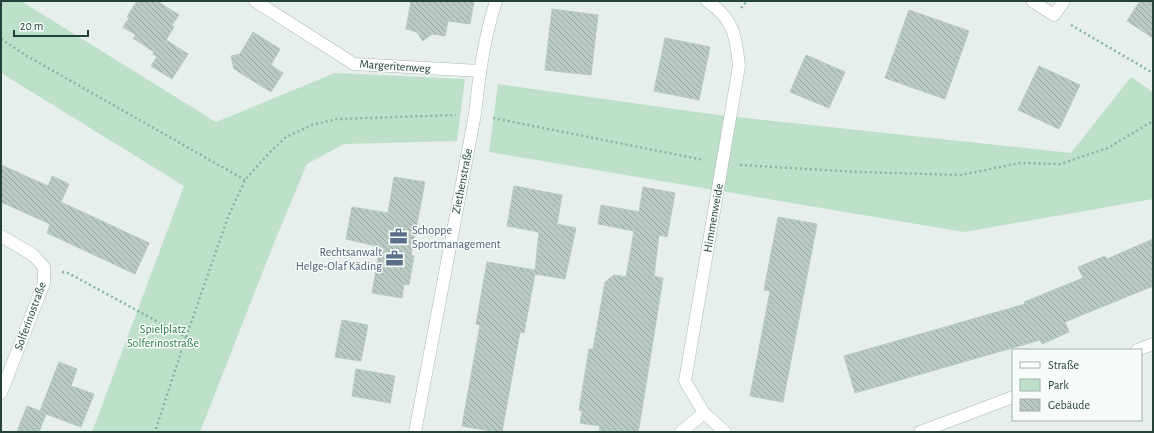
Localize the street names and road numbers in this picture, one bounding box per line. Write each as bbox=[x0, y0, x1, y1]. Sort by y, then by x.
street label: Margeritenweg bbox=[359, 58, 431, 74]
street label: Ziethenstraße bbox=[450, 147, 474, 215]
street label: Himmenweide bbox=[701, 183, 725, 253]
street label: Solferinostraße bbox=[12, 280, 48, 352]

